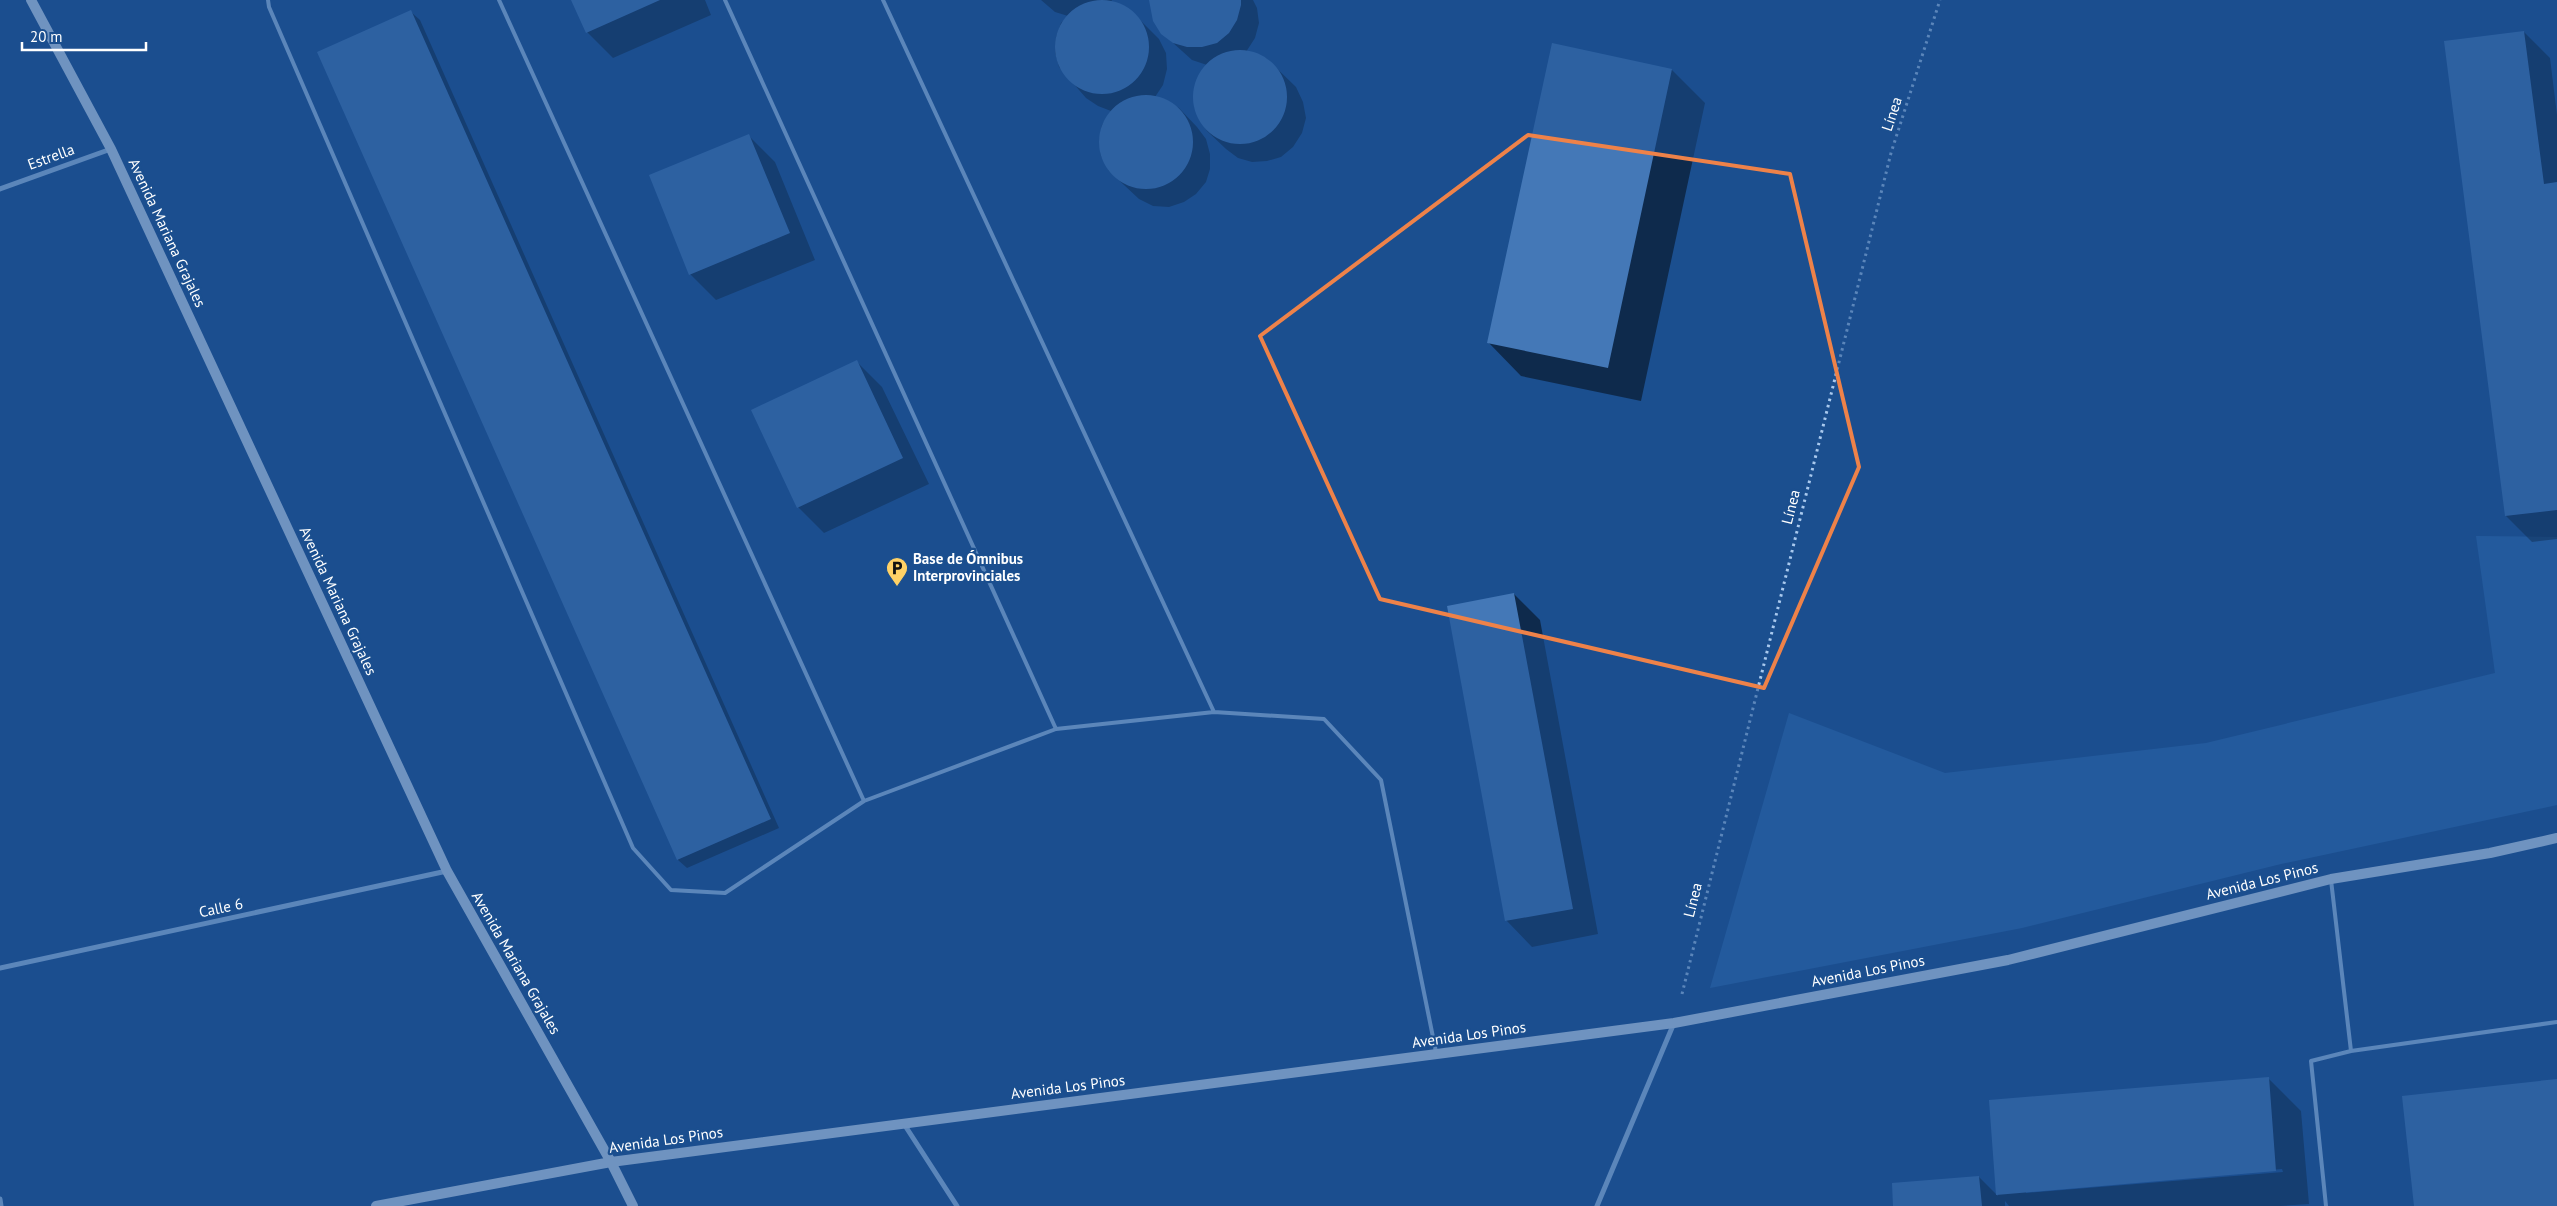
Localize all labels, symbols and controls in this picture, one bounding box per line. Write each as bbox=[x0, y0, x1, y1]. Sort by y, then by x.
scale bar bbox=[22, 20, 146, 52]
text: 20 m bbox=[30, 27, 63, 46]
street label: Línea bbox=[1877, 94, 1906, 133]
street label: Estrella bbox=[25, 139, 77, 174]
street label: Avenida Mariana Grajales bbox=[125, 156, 210, 310]
street label: Línea bbox=[1777, 488, 1804, 526]
street label: Avenida Mariana Grajales bbox=[296, 524, 381, 678]
place label: Base de Ómnibus Interprovinciales bbox=[913, 549, 1023, 585]
parking icon: Base de Ómnibus Interprovinciales bbox=[885, 556, 909, 587]
street label: Avenida Los Pinos bbox=[2204, 857, 2320, 904]
street label: Línea bbox=[1679, 881, 1706, 919]
street label: Avenida Mariana Grajales bbox=[468, 888, 565, 1038]
street label: Calle 6 bbox=[197, 894, 245, 921]
street label: Avenida Los Pinos bbox=[1810, 950, 1926, 991]
street label: Avenida Los Pinos bbox=[1411, 1017, 1527, 1052]
street label: Avenida Los Pinos bbox=[1010, 1070, 1126, 1103]
street label: Avenida Los Pinos bbox=[608, 1122, 724, 1157]

